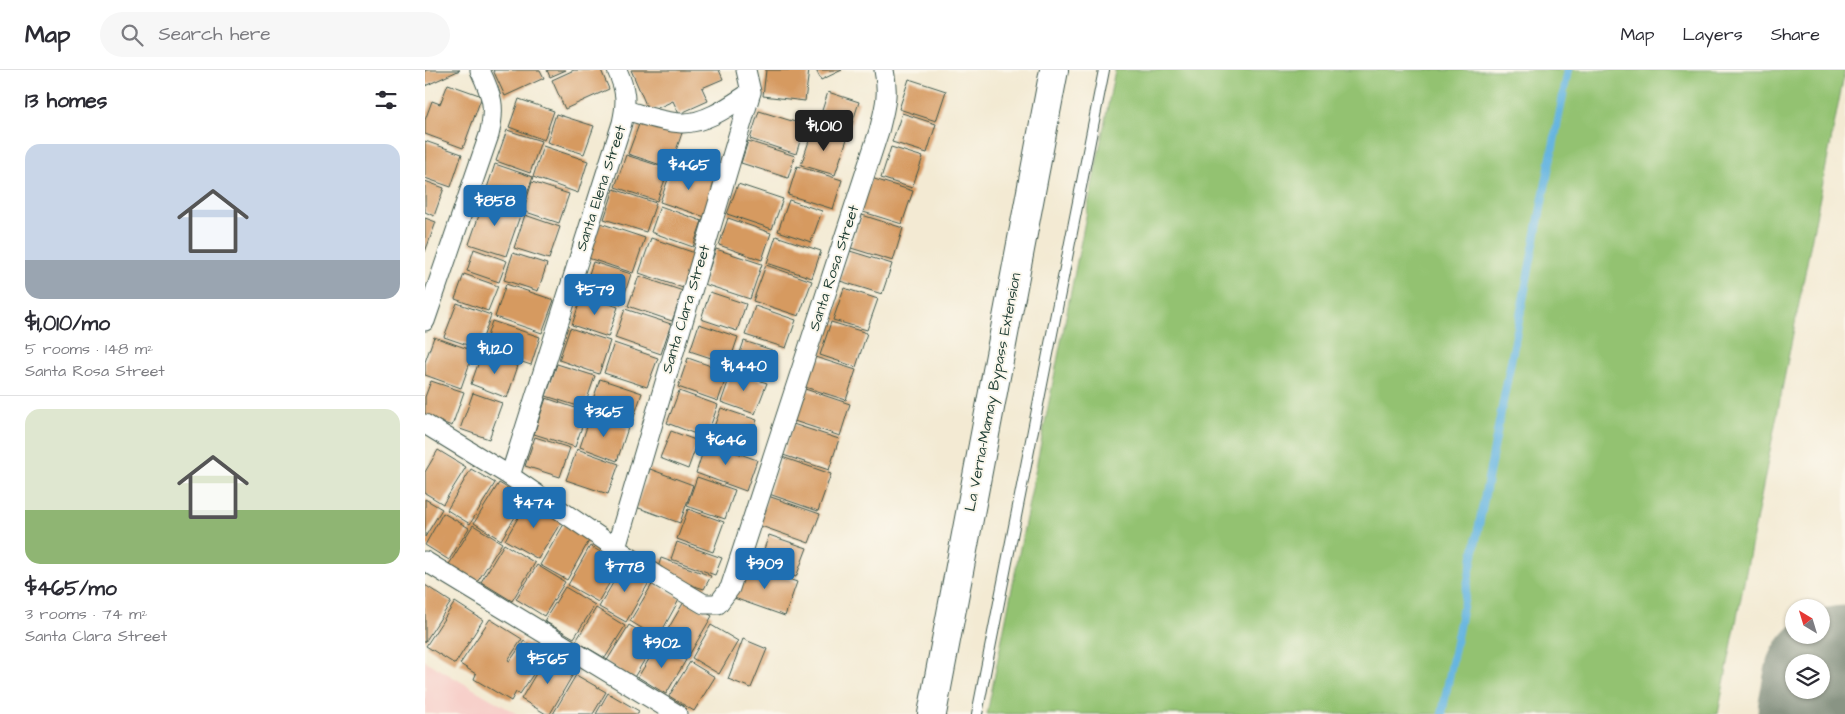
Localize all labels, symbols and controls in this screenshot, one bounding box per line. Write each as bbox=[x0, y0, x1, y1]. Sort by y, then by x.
search box bbox=[100, 12, 450, 57]
text: Map bbox=[25, 18, 70, 52]
icon: search bbox=[118, 21, 146, 49]
text: Search here bbox=[158, 21, 271, 48]
text: Map bbox=[1620, 22, 1654, 47]
text: Layers bbox=[1682, 22, 1743, 47]
text: Share bbox=[1771, 22, 1820, 47]
text: 13 homes bbox=[25, 86, 107, 115]
icon: filters bbox=[372, 86, 400, 114]
pin: $1,010 bbox=[783, 109, 865, 152]
text: $1,010 bbox=[806, 115, 842, 137]
street label: Santa Elena Street bbox=[571, 122, 631, 254]
pin: $465 bbox=[659, 148, 719, 191]
text: $465 bbox=[668, 154, 710, 176]
icon: home bbox=[168, 176, 258, 266]
pin: $858 bbox=[465, 184, 525, 227]
text: $858 bbox=[475, 190, 515, 212]
street label: Santa Rosa Street bbox=[804, 202, 864, 334]
street label: Santa Clara Street bbox=[656, 242, 716, 376]
street label: La Verna-Mamay Bypass Extension bbox=[960, 270, 1028, 513]
pin: $579 bbox=[565, 274, 625, 316]
text: $579 bbox=[575, 279, 615, 301]
text: $1,010/mo bbox=[25, 309, 110, 338]
pin: $1,120 bbox=[454, 332, 536, 375]
text: 5 rooms · 148 m² bbox=[25, 338, 153, 360]
text: $1,120 bbox=[477, 338, 513, 360]
pin: $1,440 bbox=[703, 350, 785, 392]
text: $1,440 bbox=[721, 355, 767, 377]
text: Santa Rosa Street bbox=[25, 360, 165, 382]
pin: $365 bbox=[574, 396, 634, 438]
text: $365 bbox=[585, 401, 623, 423]
pin: $646 bbox=[696, 424, 756, 466]
text: $646 bbox=[706, 429, 746, 451]
icon: home bbox=[168, 442, 258, 532]
pin: $474 bbox=[504, 486, 564, 529]
text: $474 bbox=[514, 492, 554, 514]
pin: $909 bbox=[735, 548, 795, 590]
pin: $778 bbox=[595, 550, 655, 593]
text: $909 bbox=[746, 553, 784, 575]
text: $778 bbox=[606, 556, 644, 578]
text: $465/mo bbox=[25, 574, 117, 603]
north arrow bbox=[1785, 599, 1830, 644]
map controls bbox=[1785, 599, 1830, 699]
text: 3 rooms · 74 m² bbox=[25, 603, 148, 625]
text: Santa Clara Street bbox=[25, 625, 167, 647]
pin: $902 bbox=[632, 626, 692, 669]
text: $902 bbox=[643, 632, 681, 654]
pin: $565 bbox=[518, 642, 578, 685]
text: $565 bbox=[527, 648, 569, 670]
button: layers bbox=[1785, 654, 1830, 699]

